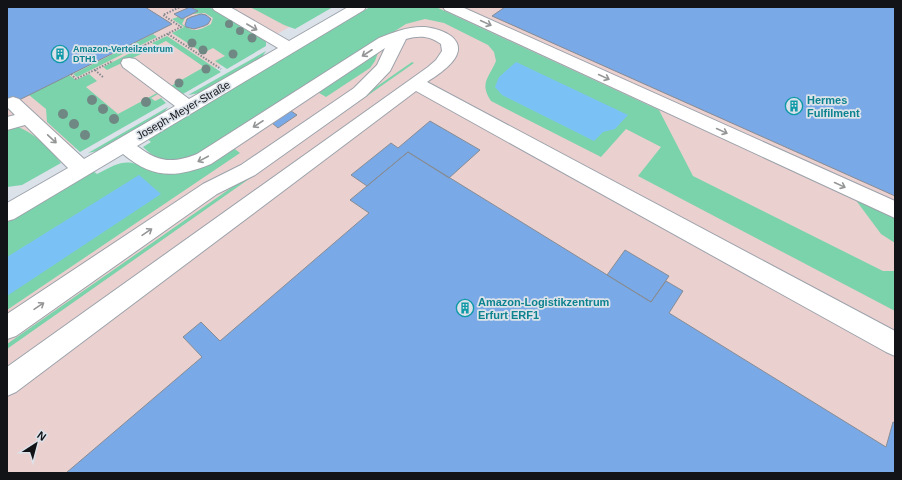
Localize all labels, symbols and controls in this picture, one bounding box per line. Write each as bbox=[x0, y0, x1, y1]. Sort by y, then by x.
one-way arrow bbox=[479, 20, 491, 27]
one-way arrow bbox=[246, 23, 258, 31]
building icon: Amazon-Verteilzentrum DTH1 bbox=[50, 44, 70, 64]
place label: Amazon-Verteilzentrum DTH1 bbox=[73, 44, 173, 64]
one-way arrow bbox=[362, 49, 373, 57]
one-way arrow bbox=[597, 74, 609, 81]
street label: Joseph-Meyer-Straße bbox=[134, 78, 232, 142]
place label: Hermes Fulfilment bbox=[807, 94, 860, 119]
building icon: Hermes Fulfilment bbox=[784, 96, 804, 116]
one-way arrow bbox=[253, 120, 264, 128]
one-way arrow bbox=[716, 128, 728, 135]
one-way arrow bbox=[46, 134, 56, 143]
one-way arrow bbox=[197, 156, 209, 163]
one-way arrow bbox=[834, 182, 846, 189]
one-way arrow bbox=[141, 228, 152, 236]
place label: Amazon-Logistikzentrum Erfurt ERF1 bbox=[478, 296, 610, 321]
building icon: Amazon-Logistikzentrum Erfurt ERF1 bbox=[455, 298, 475, 318]
one-way arrow bbox=[33, 302, 44, 310]
north arrow bbox=[16, 424, 56, 464]
text: N bbox=[35, 429, 49, 443]

